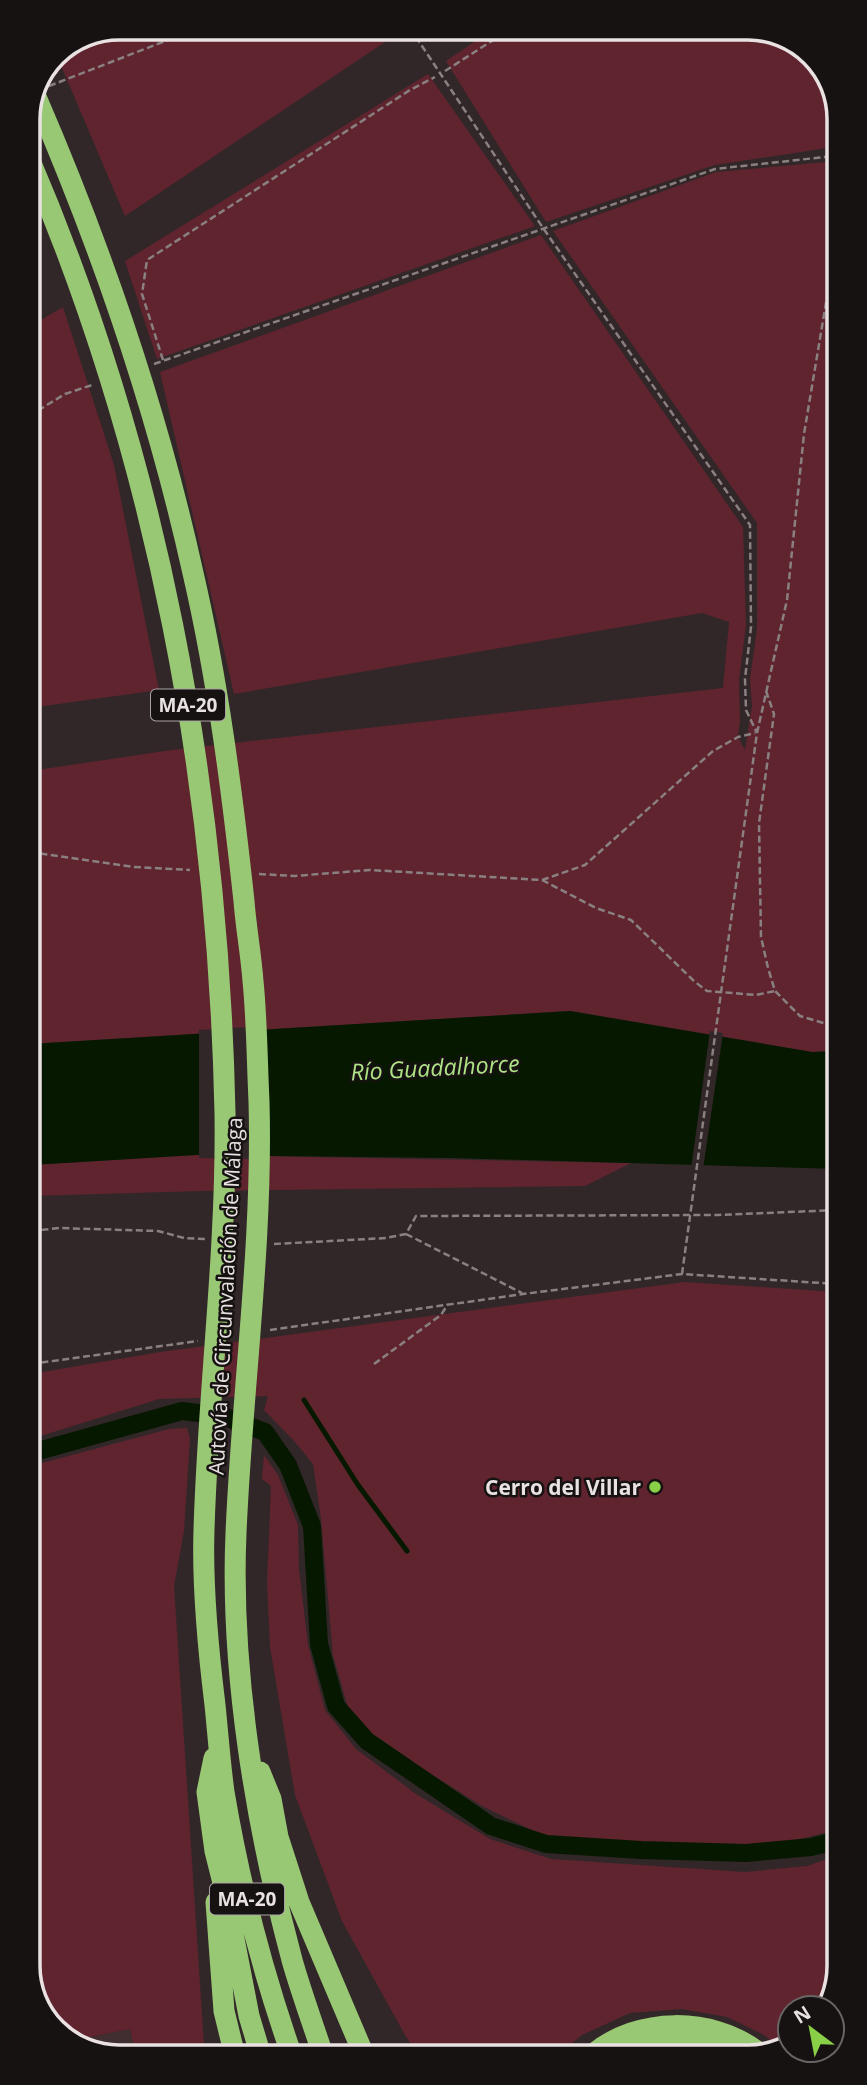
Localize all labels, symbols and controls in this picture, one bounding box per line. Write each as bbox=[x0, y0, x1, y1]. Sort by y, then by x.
road number: MA-20 bbox=[151, 690, 225, 720]
water label: Río Guadalhorce bbox=[350, 1047, 520, 1087]
street label: Autovía de Circunvalación de Málaga bbox=[202, 1116, 248, 1476]
place label: Cerro del Villar bbox=[485, 1473, 641, 1501]
marker: Cerro del Villar bbox=[647, 1479, 663, 1495]
road number: MA-20 bbox=[210, 1884, 284, 1914]
north arrow bbox=[776, 1994, 846, 2064]
text: N bbox=[789, 1999, 815, 2030]

